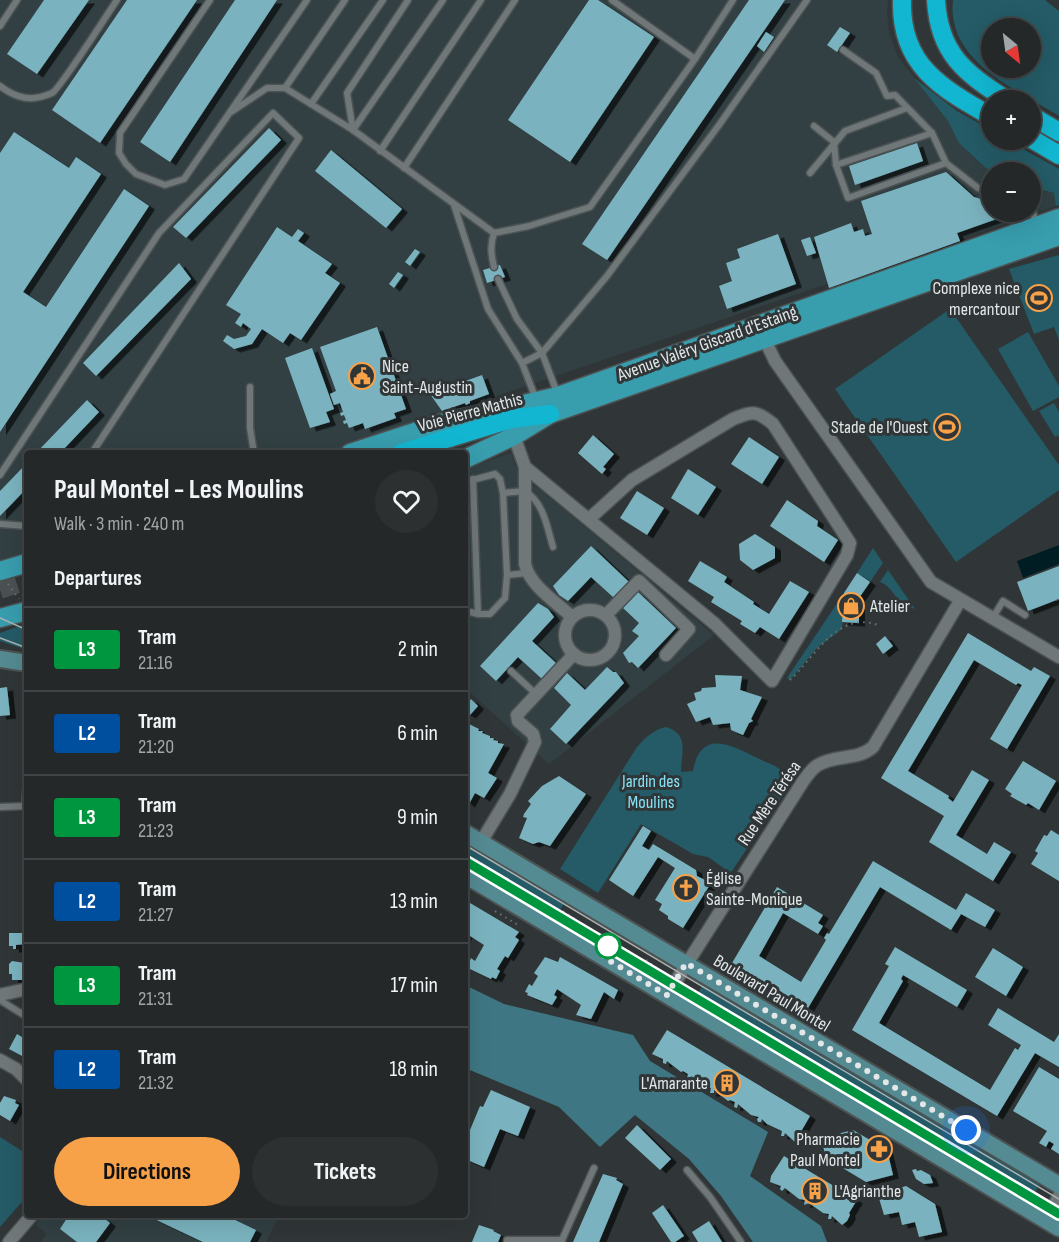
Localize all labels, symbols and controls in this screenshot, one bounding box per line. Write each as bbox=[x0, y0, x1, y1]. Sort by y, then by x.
north arrow bbox=[981, 18, 1041, 78]
map controls bbox=[981, 18, 1041, 222]
button: + bbox=[981, 90, 1041, 150]
button: − bbox=[981, 162, 1041, 222]
place label: Complexe nice mercantour bbox=[933, 278, 1020, 320]
sports icon: Complexe nice mercantour bbox=[1024, 283, 1054, 313]
street label: Avenue Valéry Giscard d'Estaing bbox=[613, 301, 800, 386]
place label: Nice Saint-Augustin bbox=[382, 356, 473, 398]
public building icon: Nice Saint-Augustin bbox=[347, 361, 377, 391]
street label: Voie Pierre Mathis bbox=[416, 388, 525, 437]
sports icon: Stade de l'Ouest bbox=[932, 412, 962, 442]
place label: Stade de l'Ouest bbox=[831, 417, 928, 438]
button: heart bbox=[375, 470, 438, 533]
text: Paul Montel - Les Moulins bbox=[54, 473, 304, 506]
text: Walk · 3 min · 240 m bbox=[54, 512, 184, 536]
text: Departures bbox=[54, 565, 142, 592]
shop icon: Atelier bbox=[836, 591, 866, 621]
place label: Atelier bbox=[869, 596, 910, 617]
text: Tram bbox=[138, 624, 176, 651]
text: 2 min bbox=[398, 636, 438, 663]
text: L3 bbox=[78, 637, 96, 662]
text: 21:16 bbox=[138, 651, 173, 675]
text: Tram bbox=[138, 708, 176, 735]
text: 6 min bbox=[397, 720, 438, 747]
text: L2 bbox=[78, 721, 96, 746]
text: 21:20 bbox=[138, 735, 174, 759]
street label: Rue Mère Térésa bbox=[733, 757, 805, 850]
park label: Jardin des Moulins bbox=[621, 771, 680, 813]
text: Tram bbox=[138, 792, 176, 819]
text: 9 min bbox=[397, 804, 438, 831]
text: L3 bbox=[78, 805, 96, 830]
text: 21:23 bbox=[138, 819, 174, 843]
place label: Église Sainte-Monique bbox=[706, 868, 802, 910]
church icon: Église Sainte-Monique bbox=[671, 873, 701, 903]
text: Tram bbox=[138, 876, 176, 903]
text: 13 min bbox=[390, 888, 438, 915]
text: L2 bbox=[78, 889, 96, 914]
text: 21:27 bbox=[138, 903, 173, 927]
unlabelled marker bbox=[595, 933, 621, 959]
street label: Boulevard Paul Montel bbox=[710, 950, 834, 1036]
text: Tram bbox=[138, 960, 176, 987]
text: 17 min bbox=[390, 972, 438, 999]
text: L3 bbox=[78, 973, 96, 998]
text: 21:31 bbox=[138, 987, 172, 1011]
text: Tram bbox=[138, 1044, 176, 1071]
text: 18 min bbox=[390, 1056, 438, 1083]
text: L2 bbox=[78, 1057, 96, 1082]
building icon: L'Amarante bbox=[712, 1068, 742, 1098]
text: 21:32 bbox=[138, 1071, 174, 1095]
place label: L'Amarante bbox=[641, 1073, 708, 1094]
your location bbox=[951, 1115, 981, 1145]
place label: Pharmacie Paul Montel bbox=[790, 1129, 860, 1171]
pharmacy icon: Pharmacie Paul Montel bbox=[864, 1134, 894, 1164]
button: Directions bbox=[54, 1137, 240, 1206]
button: Tickets bbox=[252, 1137, 438, 1206]
building icon: L'Agrianthe bbox=[800, 1176, 830, 1206]
place label: L'Agrianthe bbox=[834, 1181, 901, 1202]

